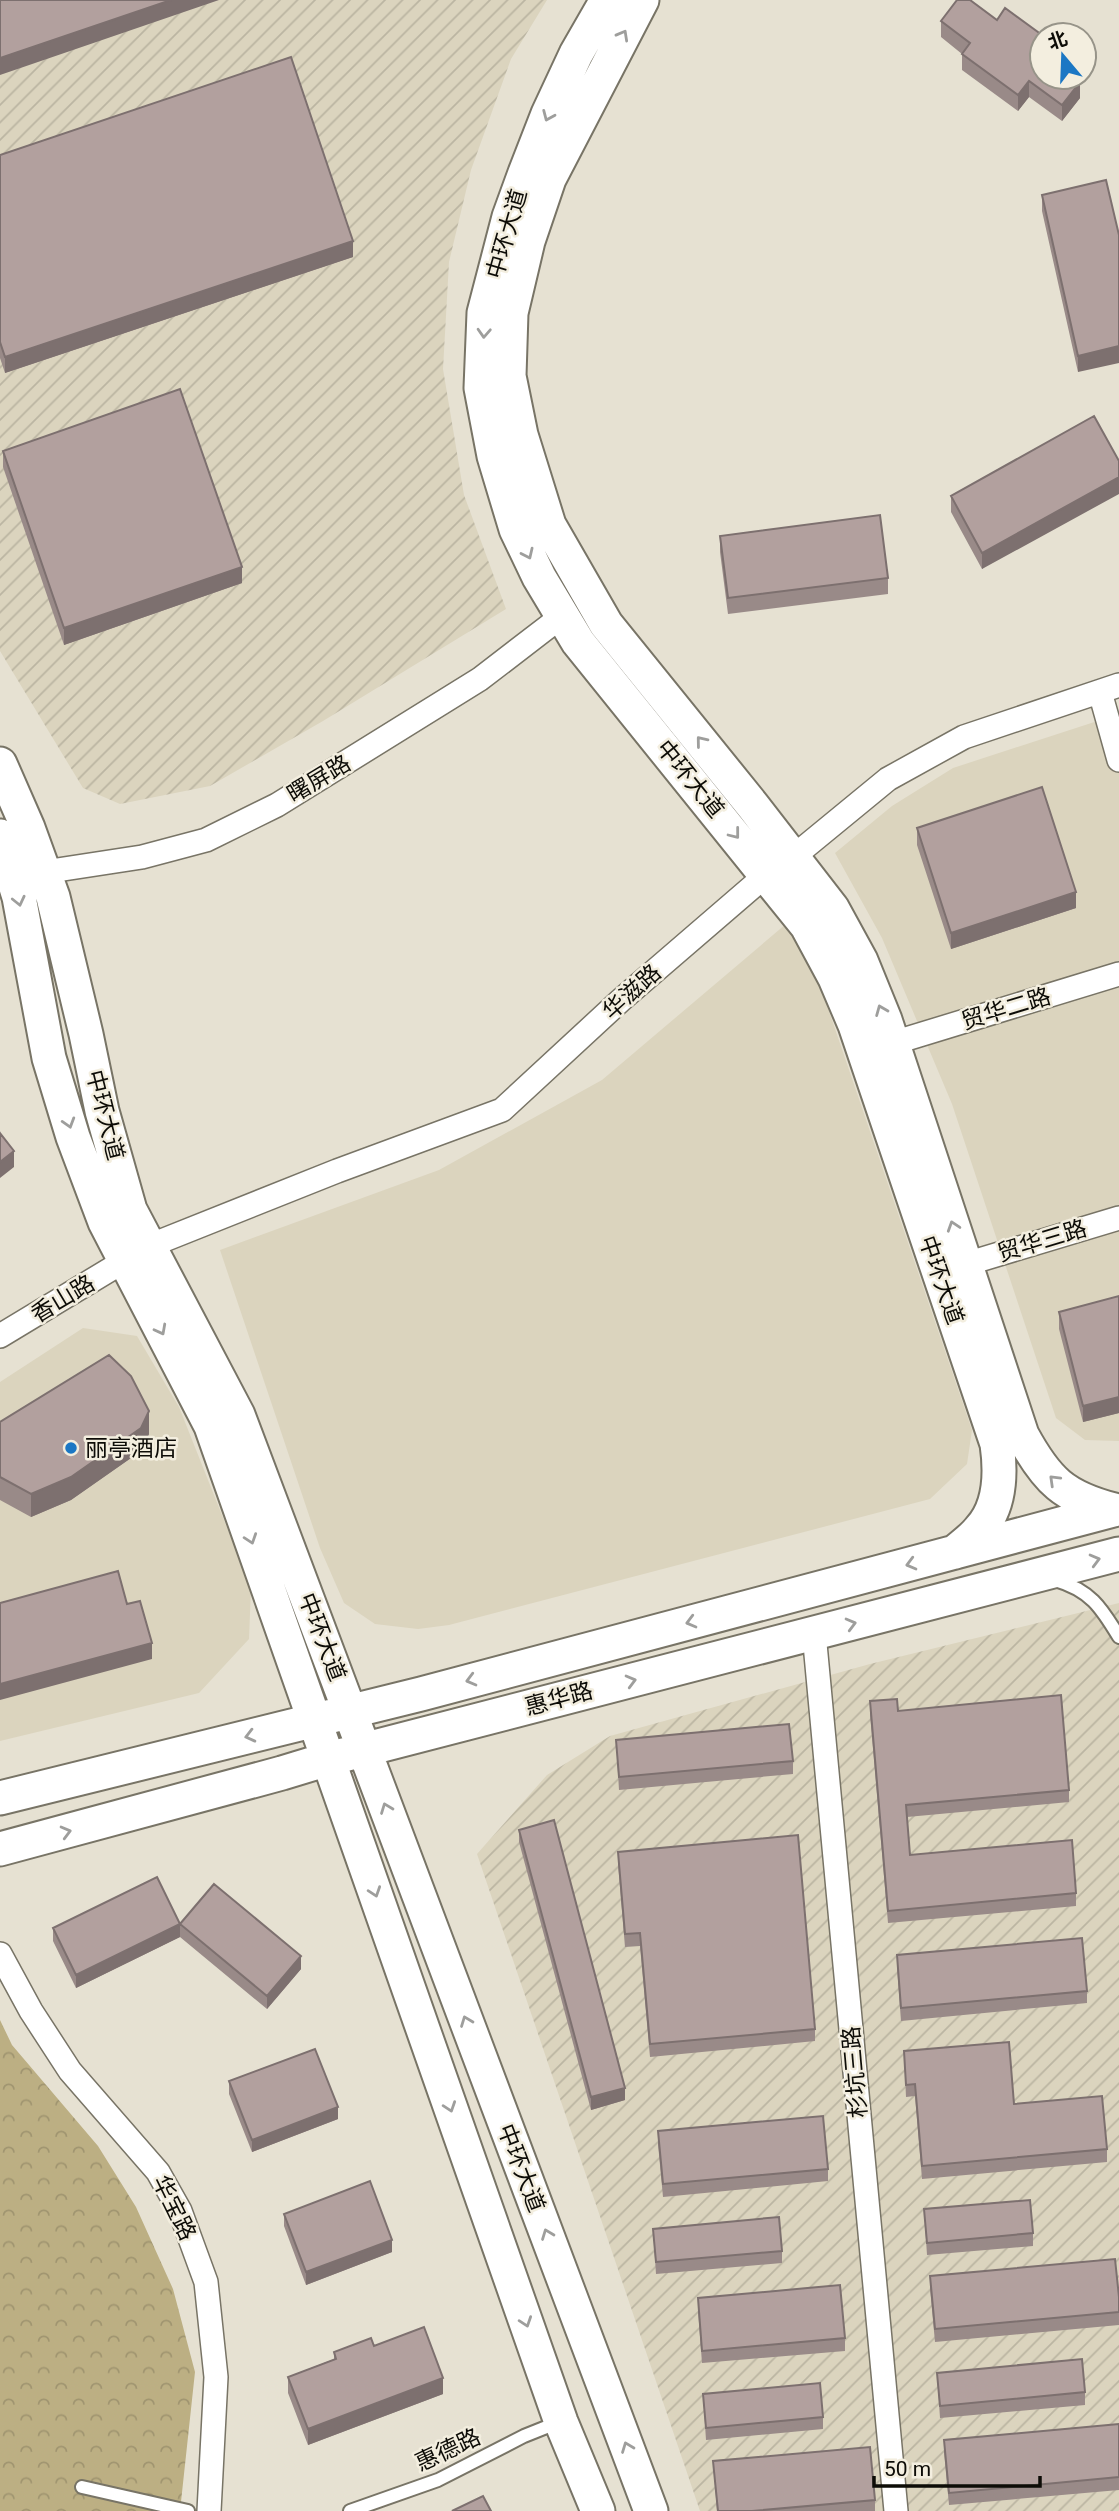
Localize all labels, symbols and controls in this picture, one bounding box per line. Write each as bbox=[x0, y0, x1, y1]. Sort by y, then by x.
north arrow bbox=[1028, 21, 1098, 91]
text: 北 bbox=[1045, 26, 1070, 54]
one-way arrow bbox=[615, 30, 628, 42]
one-way arrow bbox=[542, 109, 556, 121]
street label: 中环大道 bbox=[481, 186, 533, 282]
one-way arrow bbox=[476, 328, 491, 339]
one-way arrow bbox=[519, 546, 533, 559]
street label: 中环大道 bbox=[651, 735, 729, 823]
one-way arrow bbox=[697, 737, 710, 749]
street label: 曙屏路 bbox=[282, 750, 356, 808]
one-way arrow bbox=[726, 827, 739, 839]
one-way arrow bbox=[11, 895, 26, 907]
street label: 华滋路 bbox=[597, 959, 667, 1025]
street label: 贸华二路 bbox=[958, 983, 1054, 1035]
one-way arrow bbox=[875, 1005, 889, 1017]
street label: 中环大道 bbox=[81, 1067, 129, 1163]
one-way arrow bbox=[61, 1116, 75, 1129]
street label: 贸华三路 bbox=[994, 1215, 1090, 1267]
one-way arrow bbox=[947, 1220, 961, 1232]
street label: 中环大道 bbox=[913, 1232, 969, 1328]
street label: 香山路 bbox=[26, 1270, 100, 1328]
one-way arrow bbox=[153, 1323, 166, 1336]
place label: 丽亭酒店 bbox=[85, 1435, 177, 1462]
marker: 丽亭酒店 bbox=[63, 1440, 79, 1456]
one-way arrow bbox=[1050, 1476, 1063, 1489]
one-way arrow bbox=[243, 1532, 257, 1544]
one-way arrow bbox=[1089, 1554, 1101, 1568]
one-way arrow bbox=[905, 1556, 917, 1570]
street label: 中环大道 bbox=[293, 1589, 351, 1685]
one-way arrow bbox=[685, 1614, 697, 1628]
one-way arrow bbox=[845, 1617, 857, 1632]
one-way arrow bbox=[465, 1672, 477, 1686]
one-way arrow bbox=[625, 1675, 637, 1689]
street label: 惠华路 bbox=[522, 1677, 596, 1721]
one-way arrow bbox=[245, 1728, 257, 1742]
one-way arrow bbox=[381, 1803, 395, 1815]
one-way arrow bbox=[60, 1825, 72, 1840]
one-way arrow bbox=[367, 1886, 381, 1898]
one-way arrow bbox=[461, 2016, 475, 2028]
street label: 杉坑三路 bbox=[838, 2025, 872, 2119]
one-way arrow bbox=[442, 2101, 456, 2113]
street label: 中环大道 bbox=[492, 2120, 550, 2216]
street label: 华宝路 bbox=[147, 2171, 201, 2245]
one-way arrow bbox=[541, 2229, 555, 2241]
one-way arrow bbox=[517, 2315, 531, 2327]
street label: 惠德路 bbox=[411, 2423, 485, 2477]
one-way arrow bbox=[621, 2442, 635, 2454]
scale bar bbox=[874, 2444, 1040, 2488]
text: 50 m bbox=[884, 2457, 931, 2481]

